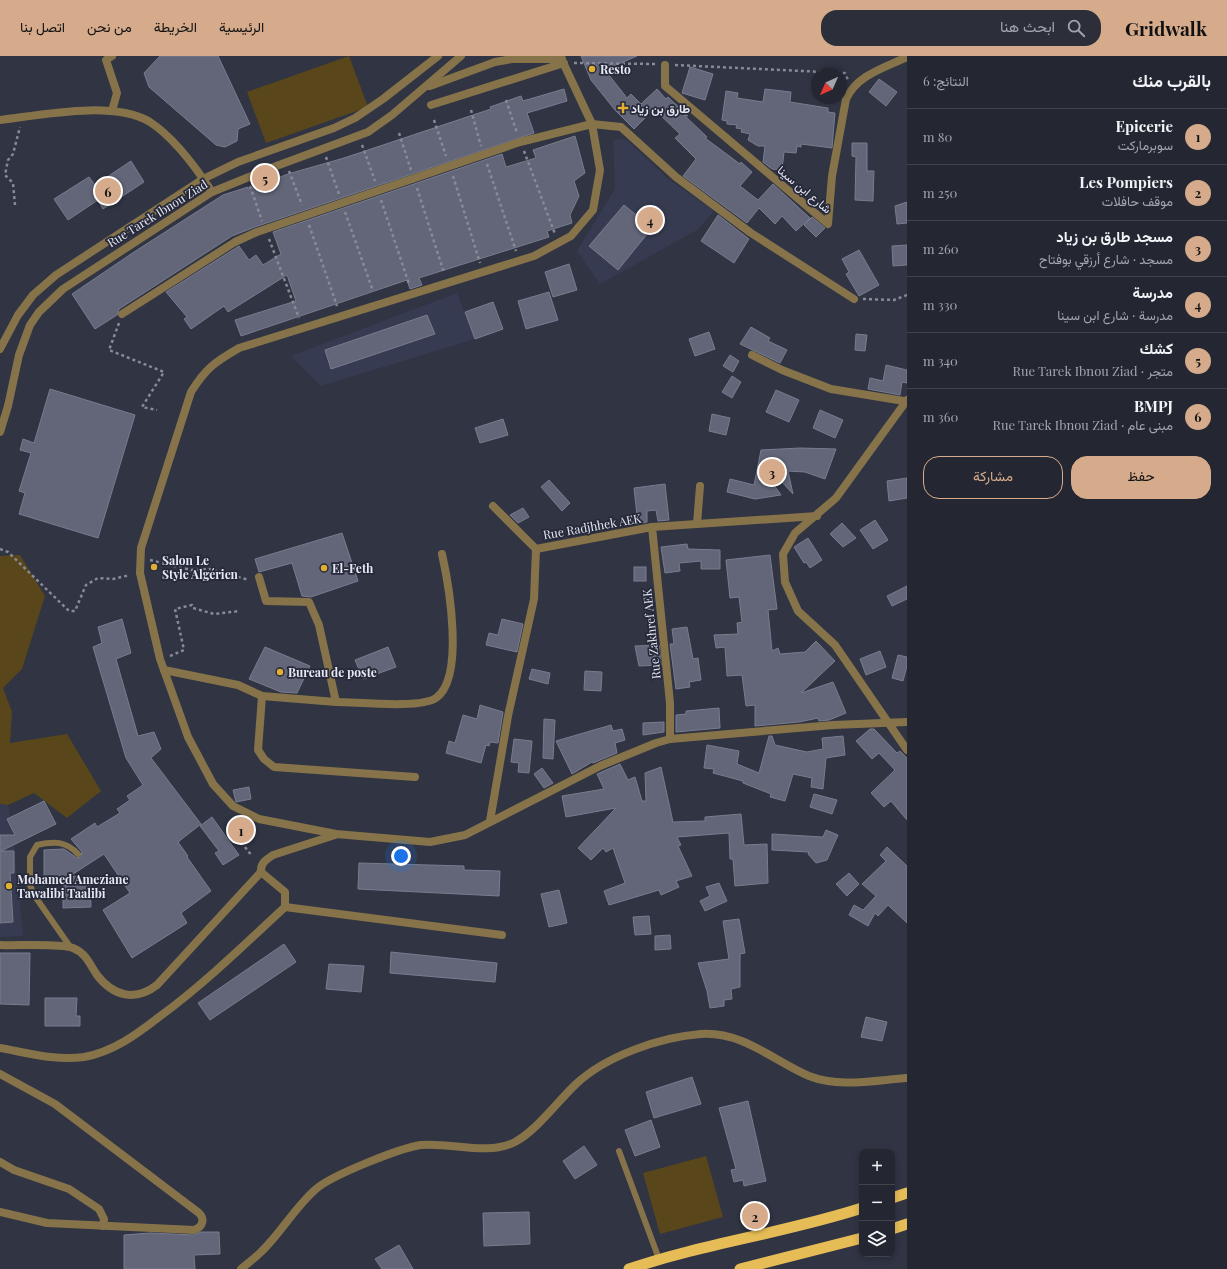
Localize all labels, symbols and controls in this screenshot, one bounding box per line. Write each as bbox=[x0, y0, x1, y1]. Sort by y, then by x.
search box bbox=[821, 10, 1101, 46]
text: Gridwalk bbox=[1125, 15, 1207, 41]
text: ابحث هنا bbox=[1000, 16, 1055, 36]
text: اتصل بنا bbox=[20, 17, 65, 36]
text: من نحن bbox=[87, 17, 132, 36]
text: الخريطة bbox=[154, 17, 197, 36]
text: الرئيسية bbox=[219, 17, 264, 36]
icon: search bbox=[1065, 17, 1087, 39]
place label: Resto bbox=[600, 61, 631, 77]
marker: Resto bbox=[587, 64, 597, 74]
north arrow bbox=[811, 68, 847, 104]
text: بالقرب منك bbox=[1132, 69, 1211, 91]
text: النتائج: 6 bbox=[923, 72, 969, 89]
place label: طارق بن زياد bbox=[631, 100, 690, 117]
marker: طارق بن زياد bbox=[618, 103, 628, 113]
text: Epicerie bbox=[1116, 116, 1173, 136]
text: 80 m bbox=[923, 128, 952, 145]
text: 1 bbox=[1196, 128, 1201, 145]
text: سوبرماركت bbox=[1118, 136, 1173, 153]
street label: شارع ابن سينا bbox=[773, 162, 835, 218]
pin: 5 bbox=[252, 163, 278, 193]
text: Les Pompiers bbox=[1079, 172, 1173, 192]
pin: 6 bbox=[95, 176, 121, 206]
street label: Rue Tarek Ibnou Ziad bbox=[104, 176, 210, 250]
text: 250 m bbox=[923, 184, 957, 201]
text: 2 bbox=[1195, 184, 1201, 201]
text: موقف حافلات bbox=[1102, 192, 1173, 209]
pin: 4 bbox=[637, 205, 663, 235]
text: مسجد طارق بن زياد bbox=[1056, 226, 1173, 246]
text: 260 m bbox=[923, 240, 959, 257]
text: 3 bbox=[1195, 240, 1201, 257]
text: مسجد · شارع أرزقي بوفتاح bbox=[1039, 250, 1173, 267]
text: مدرسة bbox=[1133, 282, 1173, 302]
text: 330 m bbox=[923, 296, 957, 313]
text: 4 bbox=[1195, 296, 1201, 313]
text: مدرسة · شارع ابن سينا bbox=[1057, 306, 1173, 323]
text: كشك bbox=[1140, 338, 1173, 358]
text: 340 m bbox=[923, 352, 958, 369]
text: 5 bbox=[1195, 352, 1201, 369]
text: متجر · Rue Tarek Ibnou Ziad bbox=[1012, 362, 1173, 379]
text: BMPJ bbox=[1134, 396, 1173, 416]
text: 360 m bbox=[923, 408, 958, 425]
text: 6 bbox=[1194, 408, 1202, 425]
text: مبنى عام · Rue Tarek Ibnou Ziad bbox=[993, 416, 1173, 433]
button: مشاركة bbox=[923, 456, 1063, 499]
button: حفظ bbox=[1071, 456, 1211, 499]
pin: 3 bbox=[759, 457, 785, 487]
street label: Rue Radjhhek AEK bbox=[542, 509, 642, 543]
place label: Salon Le Style Algérien bbox=[162, 552, 239, 582]
place label: El-Feth bbox=[332, 560, 374, 576]
marker: Salon Le Style Algérien bbox=[149, 562, 159, 572]
marker: El-Feth bbox=[319, 563, 329, 573]
street label: Rue Zakhref AEK bbox=[638, 588, 664, 680]
place label: Bureau de poste bbox=[288, 664, 377, 680]
marker: Bureau de poste bbox=[275, 667, 285, 677]
pin: 1 bbox=[228, 815, 254, 845]
your location bbox=[391, 846, 411, 866]
place label: Mohamed Ameziane Tawalibi Taalibi bbox=[17, 871, 129, 901]
marker: Mohamed Ameziane Tawalibi Taalibi bbox=[4, 881, 14, 891]
map controls bbox=[859, 1149, 895, 1257]
button: + bbox=[859, 1149, 895, 1185]
button: − bbox=[859, 1185, 895, 1221]
pin: 2 bbox=[742, 1201, 768, 1231]
button: layers bbox=[859, 1221, 895, 1257]

